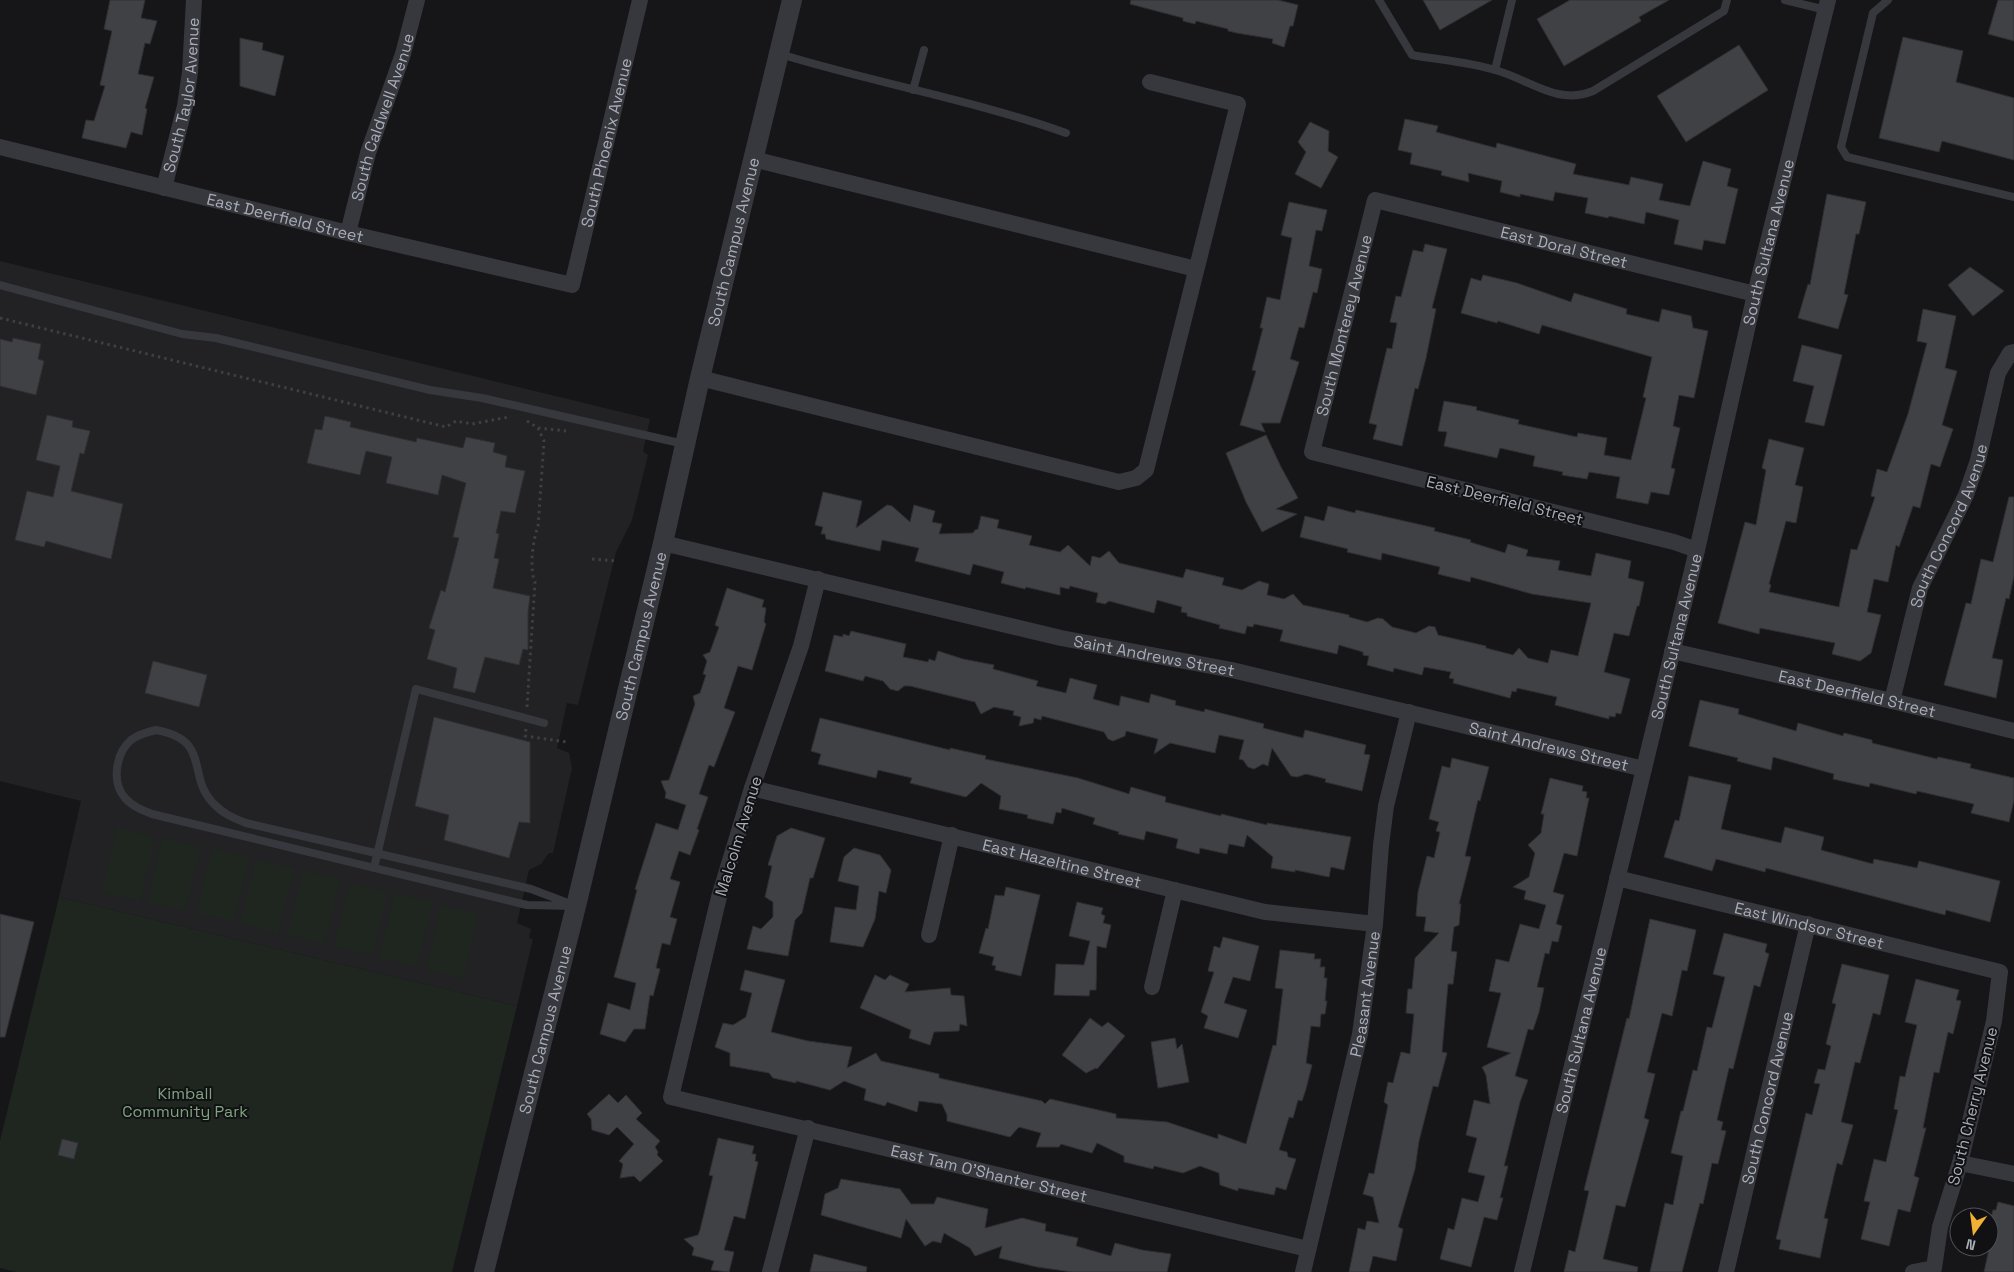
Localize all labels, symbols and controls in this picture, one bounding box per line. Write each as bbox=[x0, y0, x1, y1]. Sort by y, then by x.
street label: South Taylor Avenue bbox=[158, 17, 204, 175]
street label: South Caldwell Avenue bbox=[346, 31, 419, 203]
street label: South Phoenix Avenue bbox=[576, 56, 637, 229]
street label: South Campus Avenue bbox=[703, 155, 764, 328]
street label: South Sultana Avenue bbox=[1738, 157, 1799, 327]
street label: East Deerfield Street bbox=[205, 189, 366, 247]
street label: East Doral Street bbox=[1498, 221, 1630, 273]
street label: South Monterey Avenue bbox=[1311, 233, 1377, 418]
street label: South Concord Avenue bbox=[1906, 442, 1992, 610]
street label: East Deerfield Street bbox=[1424, 471, 1585, 530]
street label: South Campus Avenue bbox=[611, 550, 672, 723]
street label: South Sultana Avenue bbox=[1646, 551, 1707, 722]
street label: Saint Andrews Street bbox=[1072, 631, 1236, 681]
street label: East Deerfield Street bbox=[1776, 666, 1938, 722]
street label: Saint Andrews Street bbox=[1467, 717, 1631, 776]
street label: Malcolm Avenue bbox=[710, 774, 767, 899]
street label: East Hazeltine Street bbox=[980, 834, 1144, 893]
street label: East Windsor Street bbox=[1732, 897, 1886, 954]
street label: Pleasant Avenue bbox=[1345, 930, 1385, 1059]
street label: South Campus Avenue bbox=[514, 943, 577, 1116]
street label: South Sultana Avenue bbox=[1551, 945, 1611, 1115]
street label: South Concord Avenue bbox=[1737, 1009, 1798, 1186]
street label: South Cherry Avenue bbox=[1943, 1025, 2002, 1188]
park label: Kimball Community Park bbox=[122, 1083, 248, 1122]
street label: East Tam O'Shanter Street bbox=[889, 1140, 1089, 1207]
north arrow bbox=[1949, 1207, 1999, 1257]
text: N bbox=[1964, 1235, 1978, 1254]

